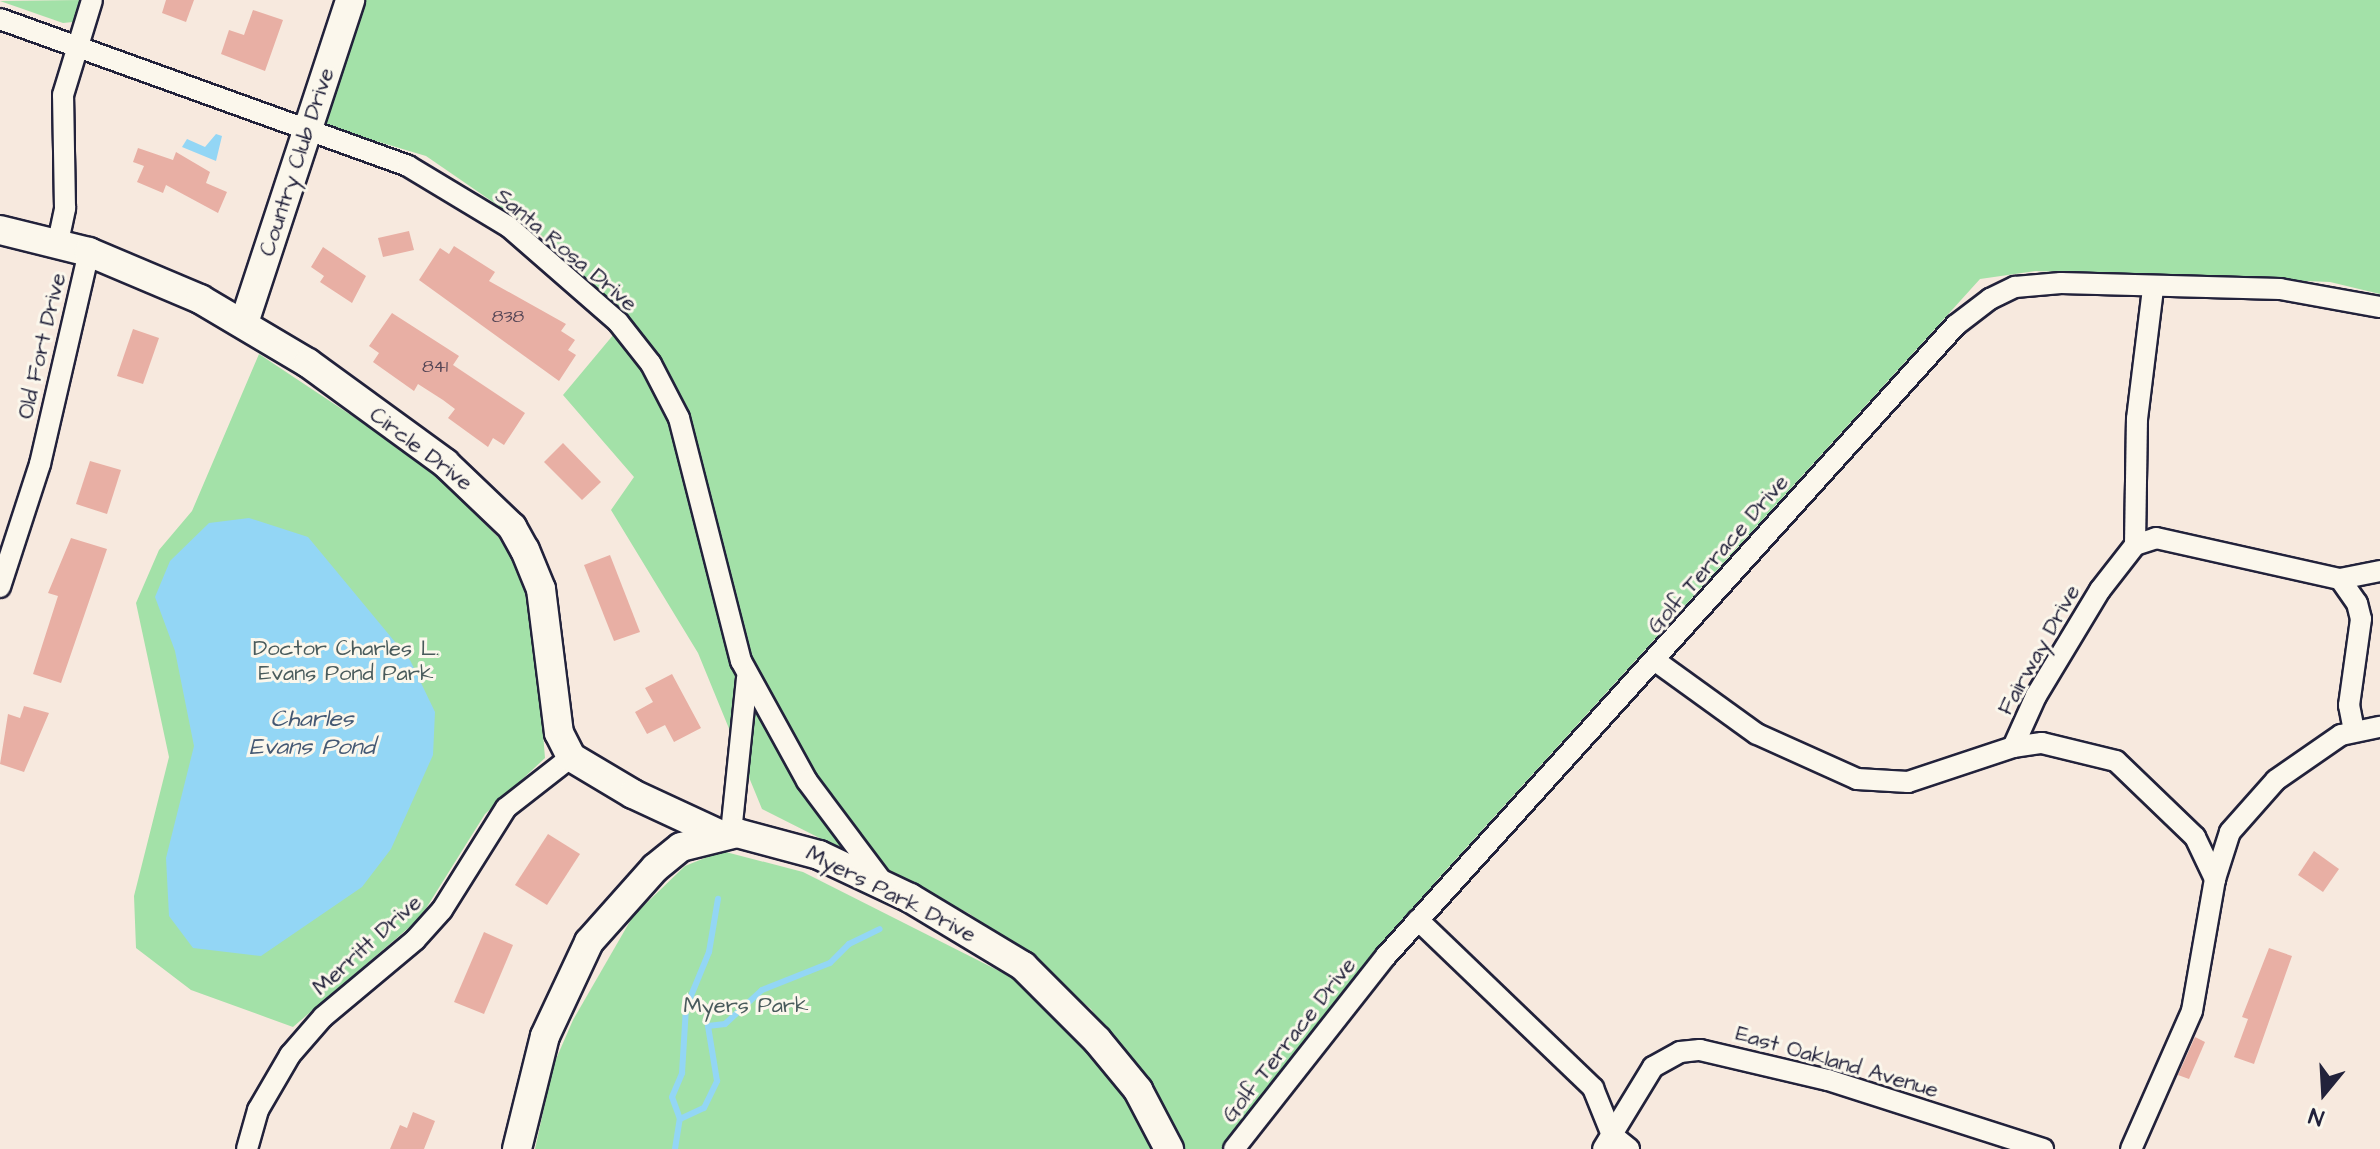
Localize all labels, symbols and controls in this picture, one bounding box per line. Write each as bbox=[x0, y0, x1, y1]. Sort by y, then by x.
street label: Country Club Drive bbox=[254, 65, 340, 259]
street label: Santa Rosa Drive bbox=[490, 183, 642, 317]
street label: Old Fort Drive bbox=[12, 271, 72, 421]
house number: 838 bbox=[492, 306, 524, 328]
house number: 841 bbox=[422, 356, 448, 378]
street label: Circle Drive bbox=[364, 402, 478, 496]
street label: Golf Terrace Drive bbox=[1642, 469, 1794, 639]
street label: Fairway Drive bbox=[1992, 580, 2086, 720]
park label: Doctor Charles L. Evans Pond Park bbox=[253, 635, 439, 686]
water label: Charles Evans Pond bbox=[249, 706, 375, 762]
street label: Myers Park Drive bbox=[802, 840, 980, 948]
street label: Merritt Drive bbox=[307, 889, 427, 1001]
street label: Golf Terrace Drive bbox=[1217, 952, 1361, 1128]
park label: Myers Park bbox=[683, 993, 809, 1019]
street label: East Oakland Avenue bbox=[1733, 1020, 1941, 1104]
north arrow bbox=[2284, 1053, 2364, 1133]
text: N bbox=[2305, 1099, 2328, 1133]

